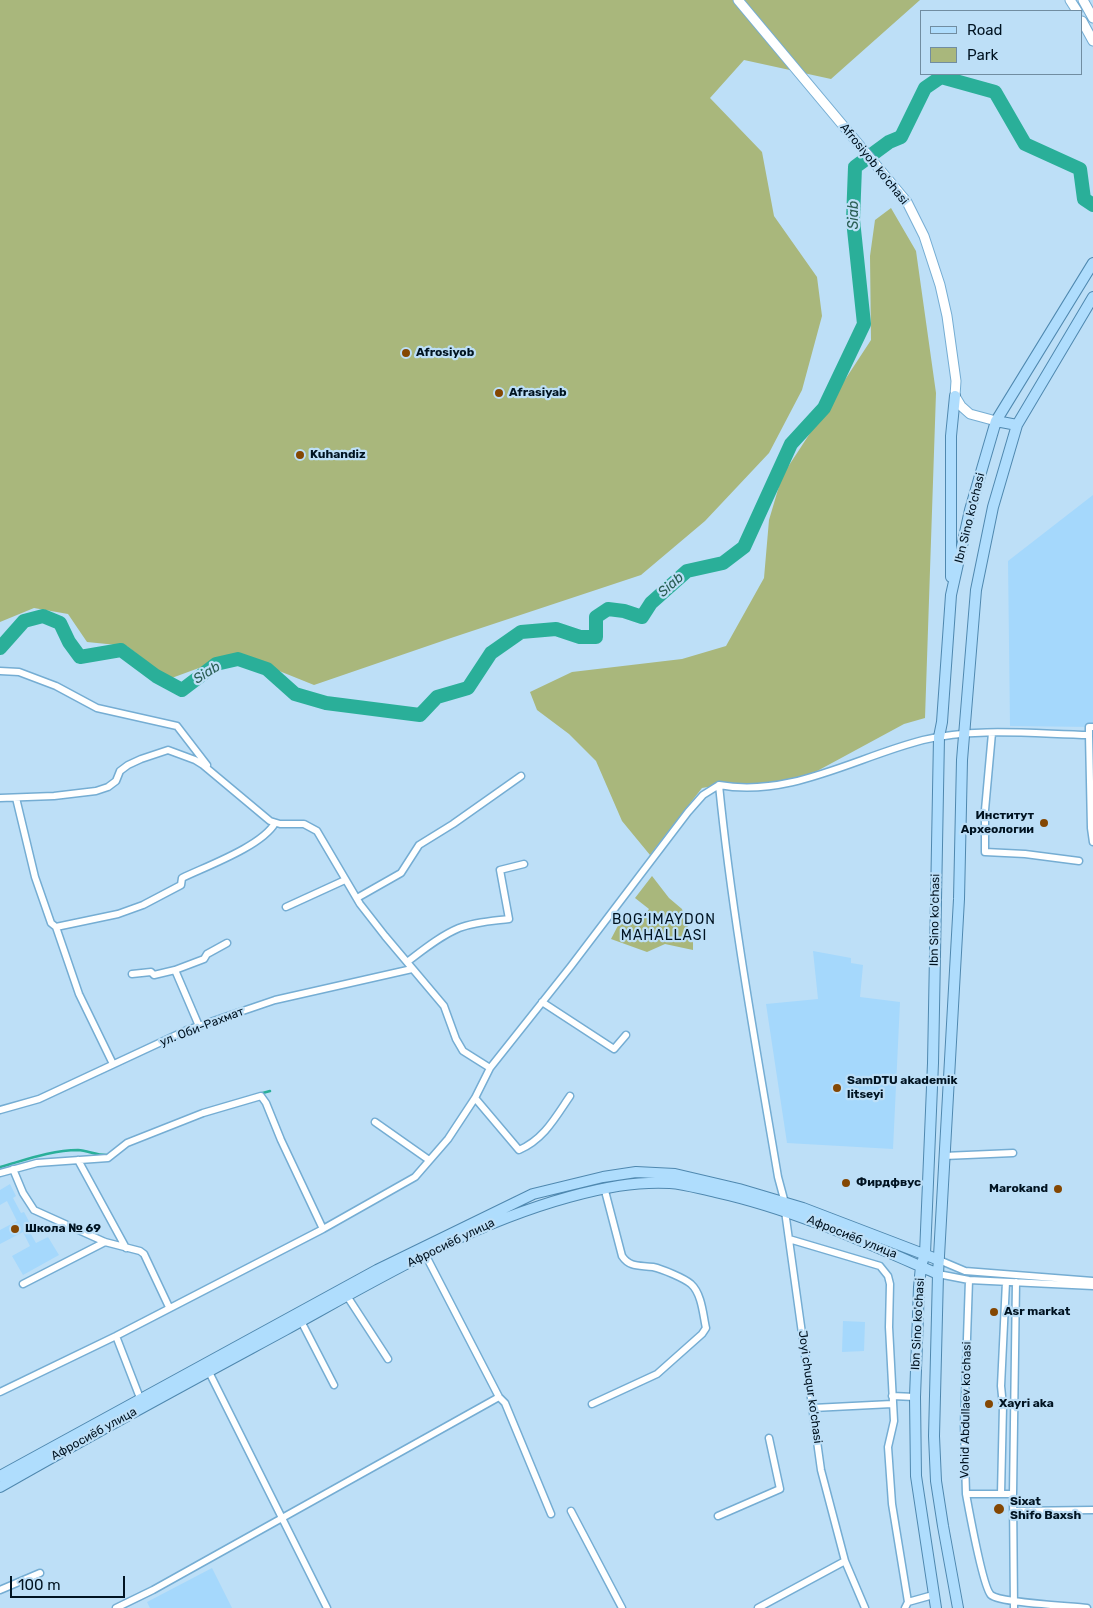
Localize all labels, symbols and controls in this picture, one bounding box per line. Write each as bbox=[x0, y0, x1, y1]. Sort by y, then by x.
legend bbox=[920, 10, 1083, 75]
text: Road bbox=[967, 21, 1003, 39]
text: Park bbox=[967, 46, 998, 64]
street label: Afrosiyob ko'chasi bbox=[837, 120, 911, 208]
water label: Siab bbox=[846, 201, 862, 229]
place label: Afrosiyob bbox=[416, 346, 474, 360]
marker: Afrosiyob bbox=[400, 347, 412, 359]
place label: Afrasiyab bbox=[509, 386, 567, 400]
marker: Afrasiyab bbox=[493, 387, 505, 399]
place label: Kuhandiz bbox=[310, 448, 366, 462]
marker: Kuhandiz bbox=[294, 449, 306, 461]
street label: Ibn Sino ko'chasi bbox=[952, 471, 988, 565]
water label: Siab bbox=[655, 569, 687, 601]
water label: Siab bbox=[190, 658, 224, 688]
place label: Институт Археологии bbox=[961, 809, 1034, 837]
marker: Институт Археологии bbox=[1038, 817, 1050, 829]
street label: Ibn Sino ko'chasi bbox=[927, 874, 943, 966]
district label: BOG‘IMAYDON MAHALLASI bbox=[611, 912, 717, 944]
street label: ул. Оби-Рахмат bbox=[158, 1004, 246, 1050]
place label: SamDTU akademik litseyi bbox=[847, 1074, 958, 1102]
marker: SamDTU akademik litseyi bbox=[831, 1082, 843, 1094]
place label: Фирдфвус bbox=[856, 1176, 921, 1190]
marker: Фирдфвус bbox=[840, 1177, 852, 1189]
place label: Marokand bbox=[989, 1182, 1048, 1196]
marker: Marokand bbox=[1052, 1183, 1064, 1195]
street label: Афросиёб улица bbox=[805, 1212, 899, 1262]
street label: Афросиёб улица bbox=[405, 1216, 497, 1270]
place label: Школа № 69 bbox=[25, 1222, 101, 1236]
marker: Школа № 69 bbox=[9, 1223, 21, 1235]
street label: Ibn Sino ko'chasi bbox=[908, 1278, 928, 1370]
place label: Asr markat bbox=[1004, 1305, 1070, 1319]
marker: Asr markat bbox=[988, 1306, 1000, 1318]
street label: Joyi chuqur ko'chasi bbox=[795, 1330, 825, 1444]
street label: Vohid Abdullaev ko'chasi bbox=[958, 1341, 974, 1479]
place label: Xayri aka bbox=[999, 1397, 1054, 1411]
marker: Xayri aka bbox=[983, 1398, 995, 1410]
street label: Афросиёб улица bbox=[49, 1404, 139, 1464]
place label: Sixat Shifo Baxsh bbox=[1010, 1495, 1081, 1523]
marker: Sixat Shifo Baxsh bbox=[992, 1502, 1006, 1516]
scale bar bbox=[12, 1566, 128, 1598]
text: 100 m bbox=[18, 1576, 60, 1594]

